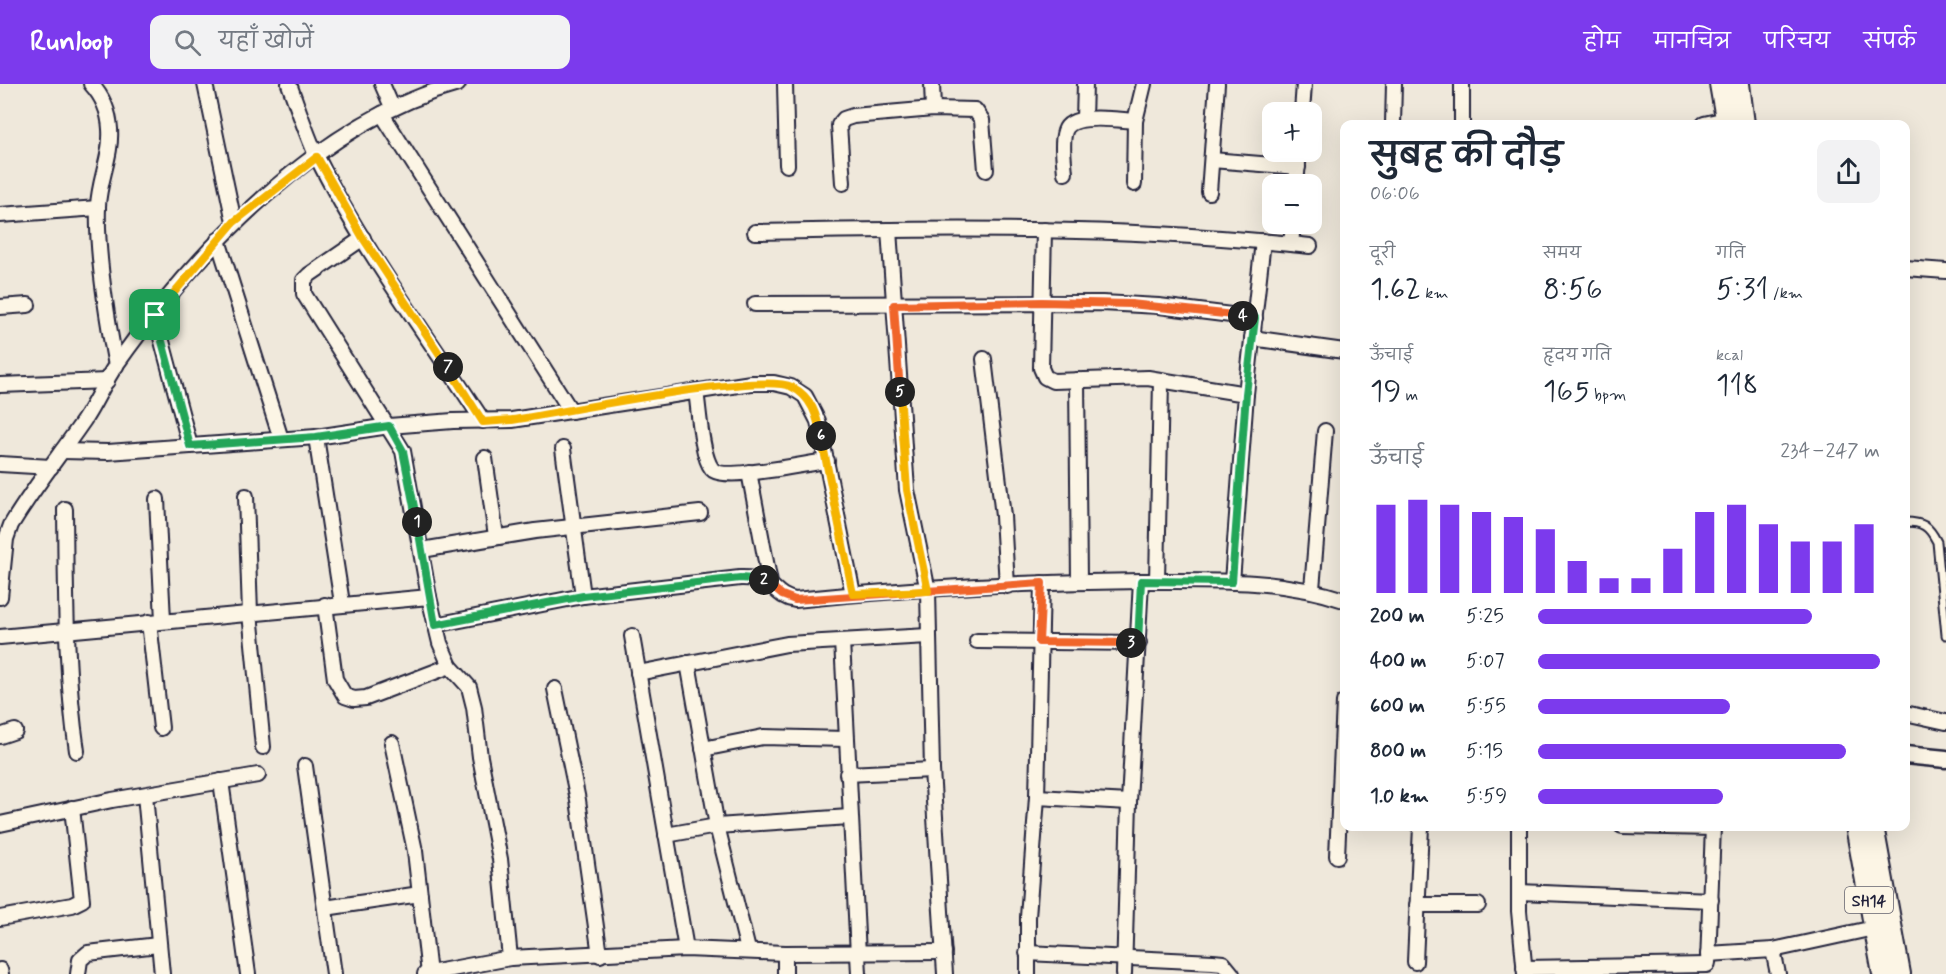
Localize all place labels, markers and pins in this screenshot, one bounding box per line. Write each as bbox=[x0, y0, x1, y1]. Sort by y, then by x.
pin bbox=[129, 289, 180, 340]
pin: 4 bbox=[1228, 301, 1258, 331]
pin: 7 bbox=[433, 352, 463, 382]
pin: 5 bbox=[885, 377, 915, 407]
pin: 6 bbox=[806, 421, 836, 451]
pin: 1 bbox=[402, 507, 432, 537]
pin: 2 bbox=[749, 565, 779, 595]
pin: 3 bbox=[1116, 628, 1146, 658]

